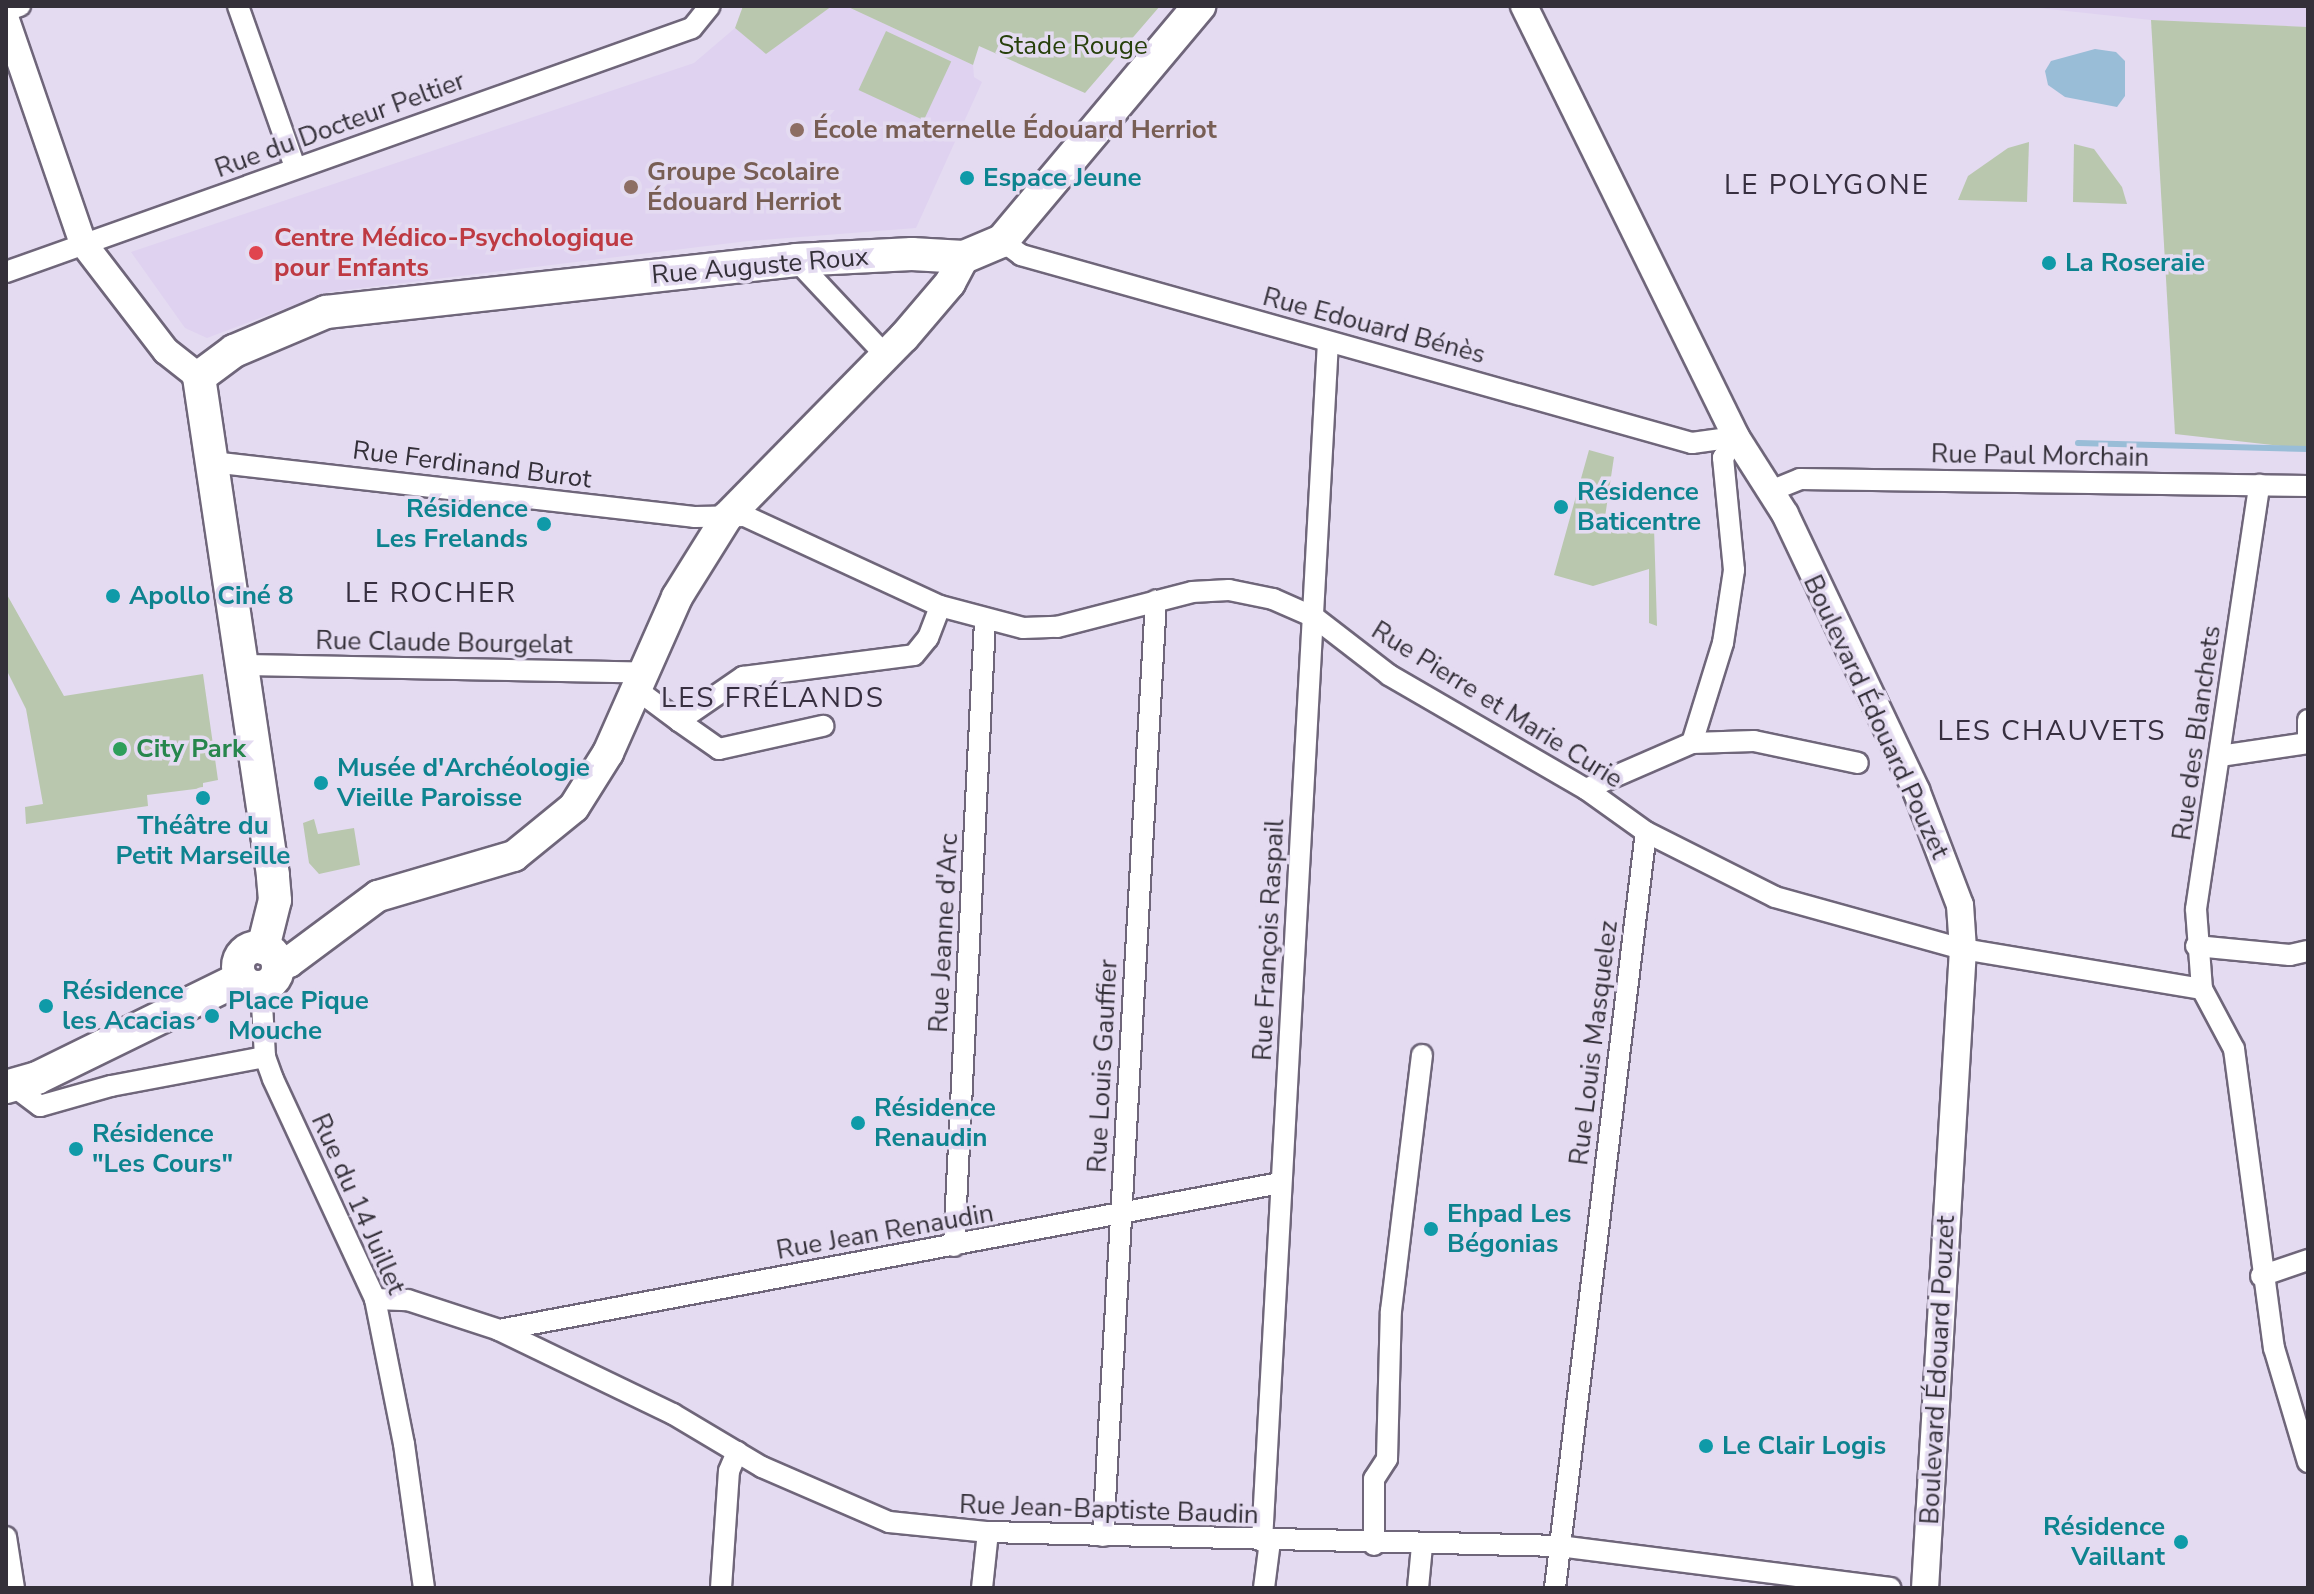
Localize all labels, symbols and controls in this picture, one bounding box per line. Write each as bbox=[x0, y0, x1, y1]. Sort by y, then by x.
park label: Stade Rouge bbox=[998, 30, 1148, 62]
street label: Rue du Docteur Peltier bbox=[211, 65, 469, 185]
place label: École maternelle Édouard Herriot bbox=[813, 114, 1217, 146]
marker: École maternelle Édouard Herriot bbox=[788, 121, 806, 139]
place label: Groupe Scolaire Édouard Herriot bbox=[647, 156, 841, 218]
place label: Espace Jeune bbox=[983, 162, 1142, 194]
district label: LE POLYGONE bbox=[1724, 168, 1930, 202]
marker: Espace Jeune bbox=[958, 169, 976, 187]
marker: Groupe Scolaire Édouard Herriot bbox=[622, 178, 640, 196]
place label: Centre Médico-Psychologique pour Enfants bbox=[274, 222, 634, 284]
street label: Rue Auguste Roux bbox=[650, 241, 870, 291]
marker: Centre Médico-Psychologique pour Enfants bbox=[245, 242, 267, 264]
place label: La Roseraie bbox=[2065, 247, 2205, 279]
marker: La Roseraie bbox=[2040, 254, 2058, 272]
street label: Rue Edouard Bénès bbox=[1259, 281, 1489, 371]
street label: Rue Ferdinand Burot bbox=[351, 435, 593, 495]
street label: Rue Paul Morchain bbox=[1931, 438, 2149, 474]
place label: Résidence Baticentre bbox=[1577, 476, 1701, 538]
place label: Résidence Les Frelands bbox=[375, 493, 528, 554]
marker: Résidence Baticentre bbox=[1552, 498, 1570, 516]
marker: Résidence Les Frelands bbox=[535, 515, 553, 533]
street label: Boulevard Édouard Pouzet bbox=[1796, 570, 1956, 864]
district label: LE ROCHER bbox=[345, 576, 517, 610]
place label: Apollo Ciné 8 bbox=[129, 580, 294, 612]
marker: Apollo Ciné 8 bbox=[104, 587, 122, 605]
street label: Rue Pierre et Marie Curie bbox=[1366, 615, 1628, 795]
street label: Rue des Blanchets bbox=[2166, 624, 2228, 842]
street label: Rue Claude Bourgelat bbox=[315, 625, 573, 661]
district label: LES FRÉLANDS bbox=[661, 681, 885, 715]
district label: LES CHAUVETS bbox=[1937, 714, 2167, 748]
place label: City Park bbox=[136, 733, 246, 765]
marker: City Park bbox=[111, 740, 129, 758]
place label: Musée d'Archéologie Vieille Paroisse bbox=[337, 752, 590, 814]
marker: Musée d'Archéologie Vieille Paroisse bbox=[312, 774, 330, 792]
marker: Théâtre du Petit Marseille bbox=[194, 789, 212, 807]
place label: Théâtre du Petit Marseille bbox=[116, 810, 290, 872]
street label: Rue François Raspail bbox=[1247, 818, 1291, 1062]
street label: Rue Jeanne d'Arc bbox=[923, 833, 965, 1033]
street label: Rue Louis Masquelez bbox=[1564, 919, 1624, 1167]
street label: Rue Louis Gauffier bbox=[1082, 958, 1124, 1174]
place label: Résidence les Acacias bbox=[62, 975, 195, 1036]
place label: Place Pique Mouche bbox=[228, 985, 369, 1046]
marker: Résidence les Acacias bbox=[37, 997, 55, 1015]
marker: Place Pique Mouche bbox=[203, 1007, 221, 1025]
place label: Résidence Renaudin bbox=[874, 1092, 996, 1154]
street label: Rue du 14 Juillet bbox=[304, 1109, 412, 1299]
marker: Résidence Renaudin bbox=[849, 1114, 867, 1132]
place label: Résidence "Les Cours" bbox=[92, 1118, 233, 1180]
marker: Résidence "Les Cours" bbox=[67, 1140, 85, 1158]
street label: Rue Jean Renaudin bbox=[774, 1198, 996, 1266]
place label: Ehpad Les Bégonias bbox=[1447, 1198, 1571, 1260]
street label: Boulevard Édouard Pouzet bbox=[1914, 1215, 1962, 1525]
marker: Ehpad Les Bégonias bbox=[1422, 1220, 1440, 1238]
place label: Le Clair Logis bbox=[1722, 1430, 1886, 1462]
marker: Le Clair Logis bbox=[1697, 1437, 1715, 1455]
street label: Rue Jean-Baptiste Baudin bbox=[959, 1489, 1259, 1531]
place label: Résidence Vaillant bbox=[2043, 1511, 2165, 1572]
marker: Résidence Vaillant bbox=[2172, 1533, 2190, 1551]

